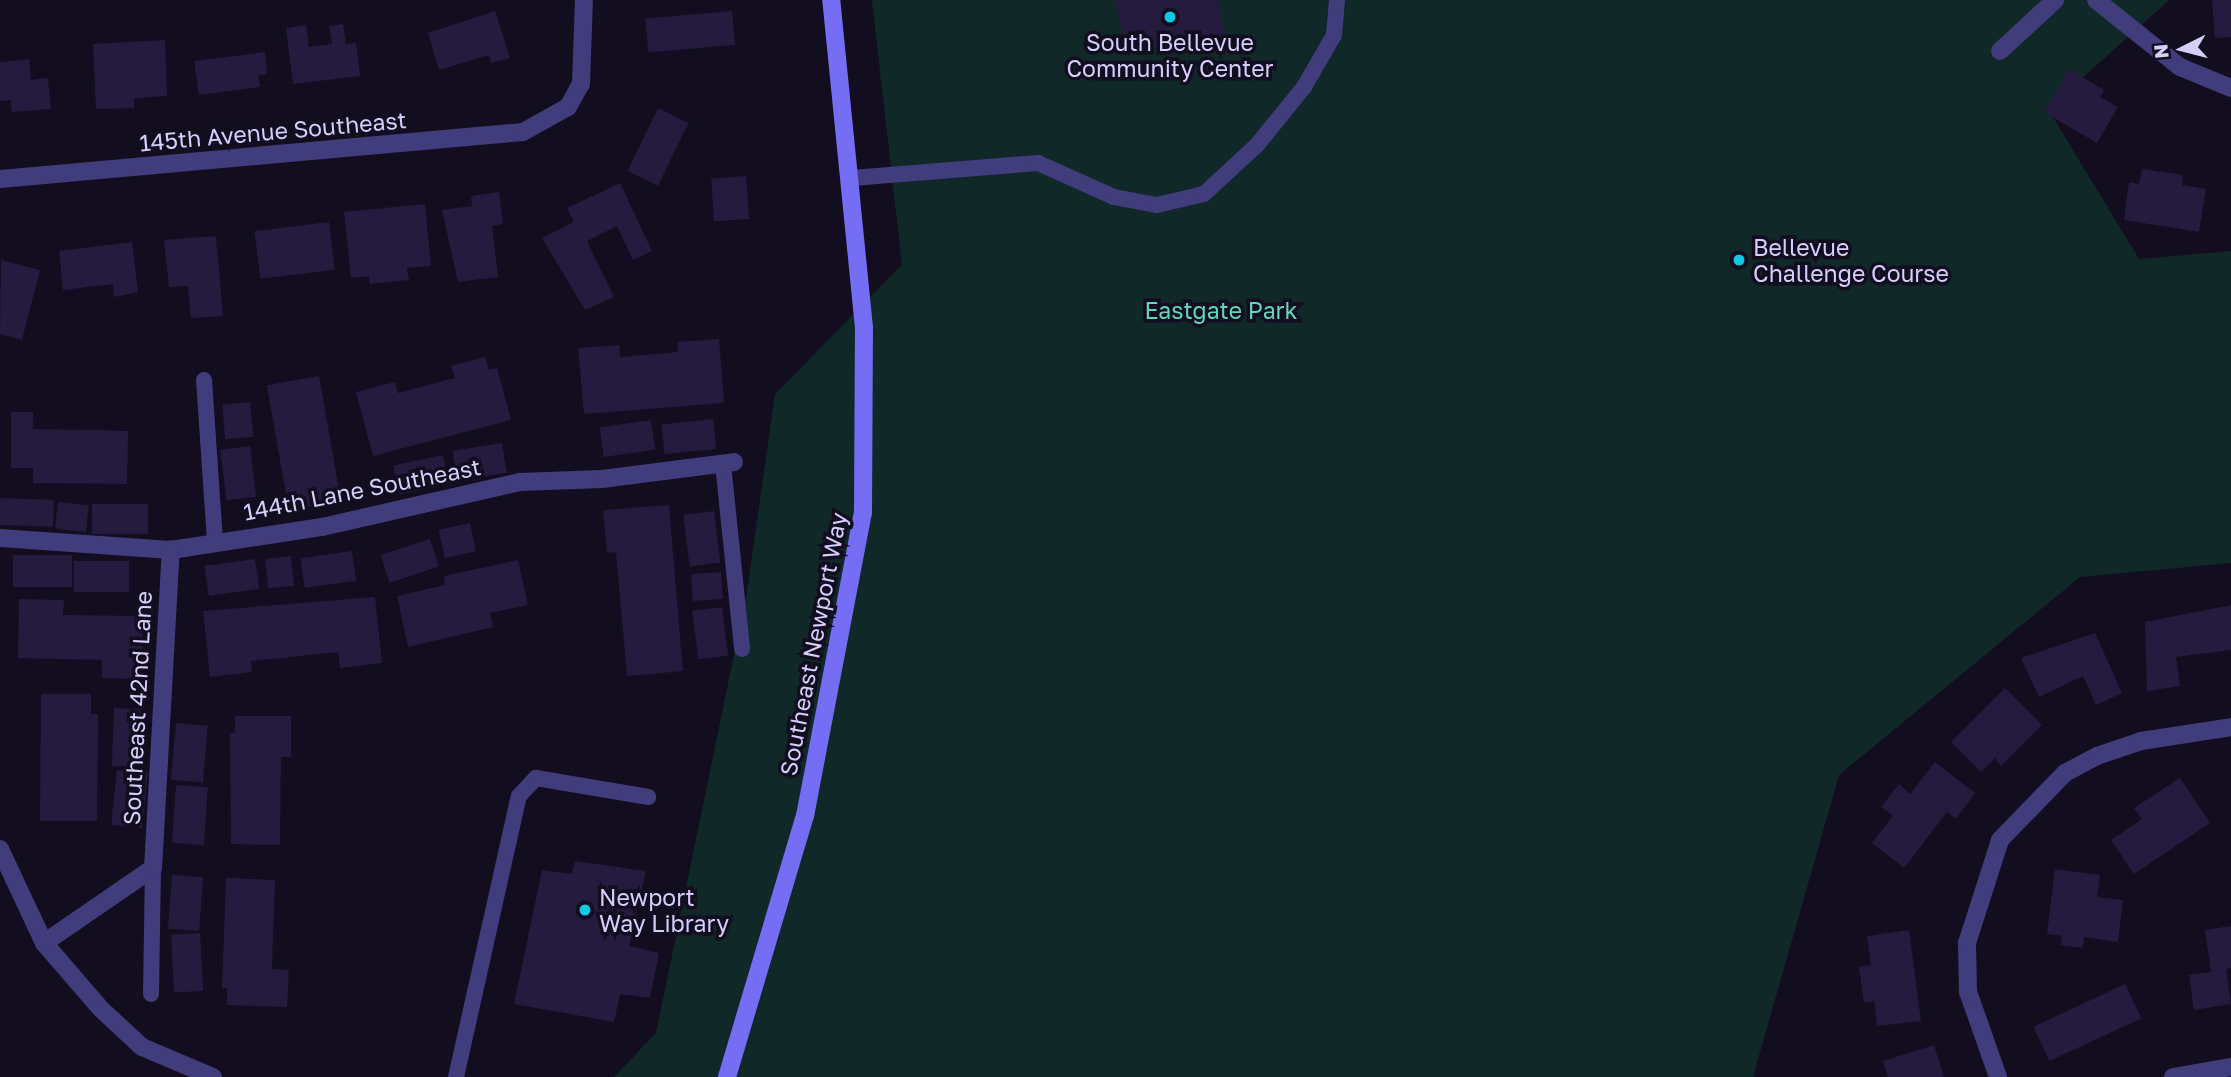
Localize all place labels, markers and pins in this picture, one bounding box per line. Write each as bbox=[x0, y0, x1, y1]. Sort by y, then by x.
marker: South Bellevue Community Center bbox=[1162, 9, 1178, 25]
place label: South Bellevue Community Center bbox=[1066, 28, 1274, 82]
place label: Bellevue Challenge Course bbox=[1753, 233, 1949, 287]
marker: Bellevue Challenge Course bbox=[1731, 252, 1747, 268]
place label: Newport Way Library bbox=[599, 883, 729, 937]
marker: Newport Way Library bbox=[577, 902, 593, 918]

